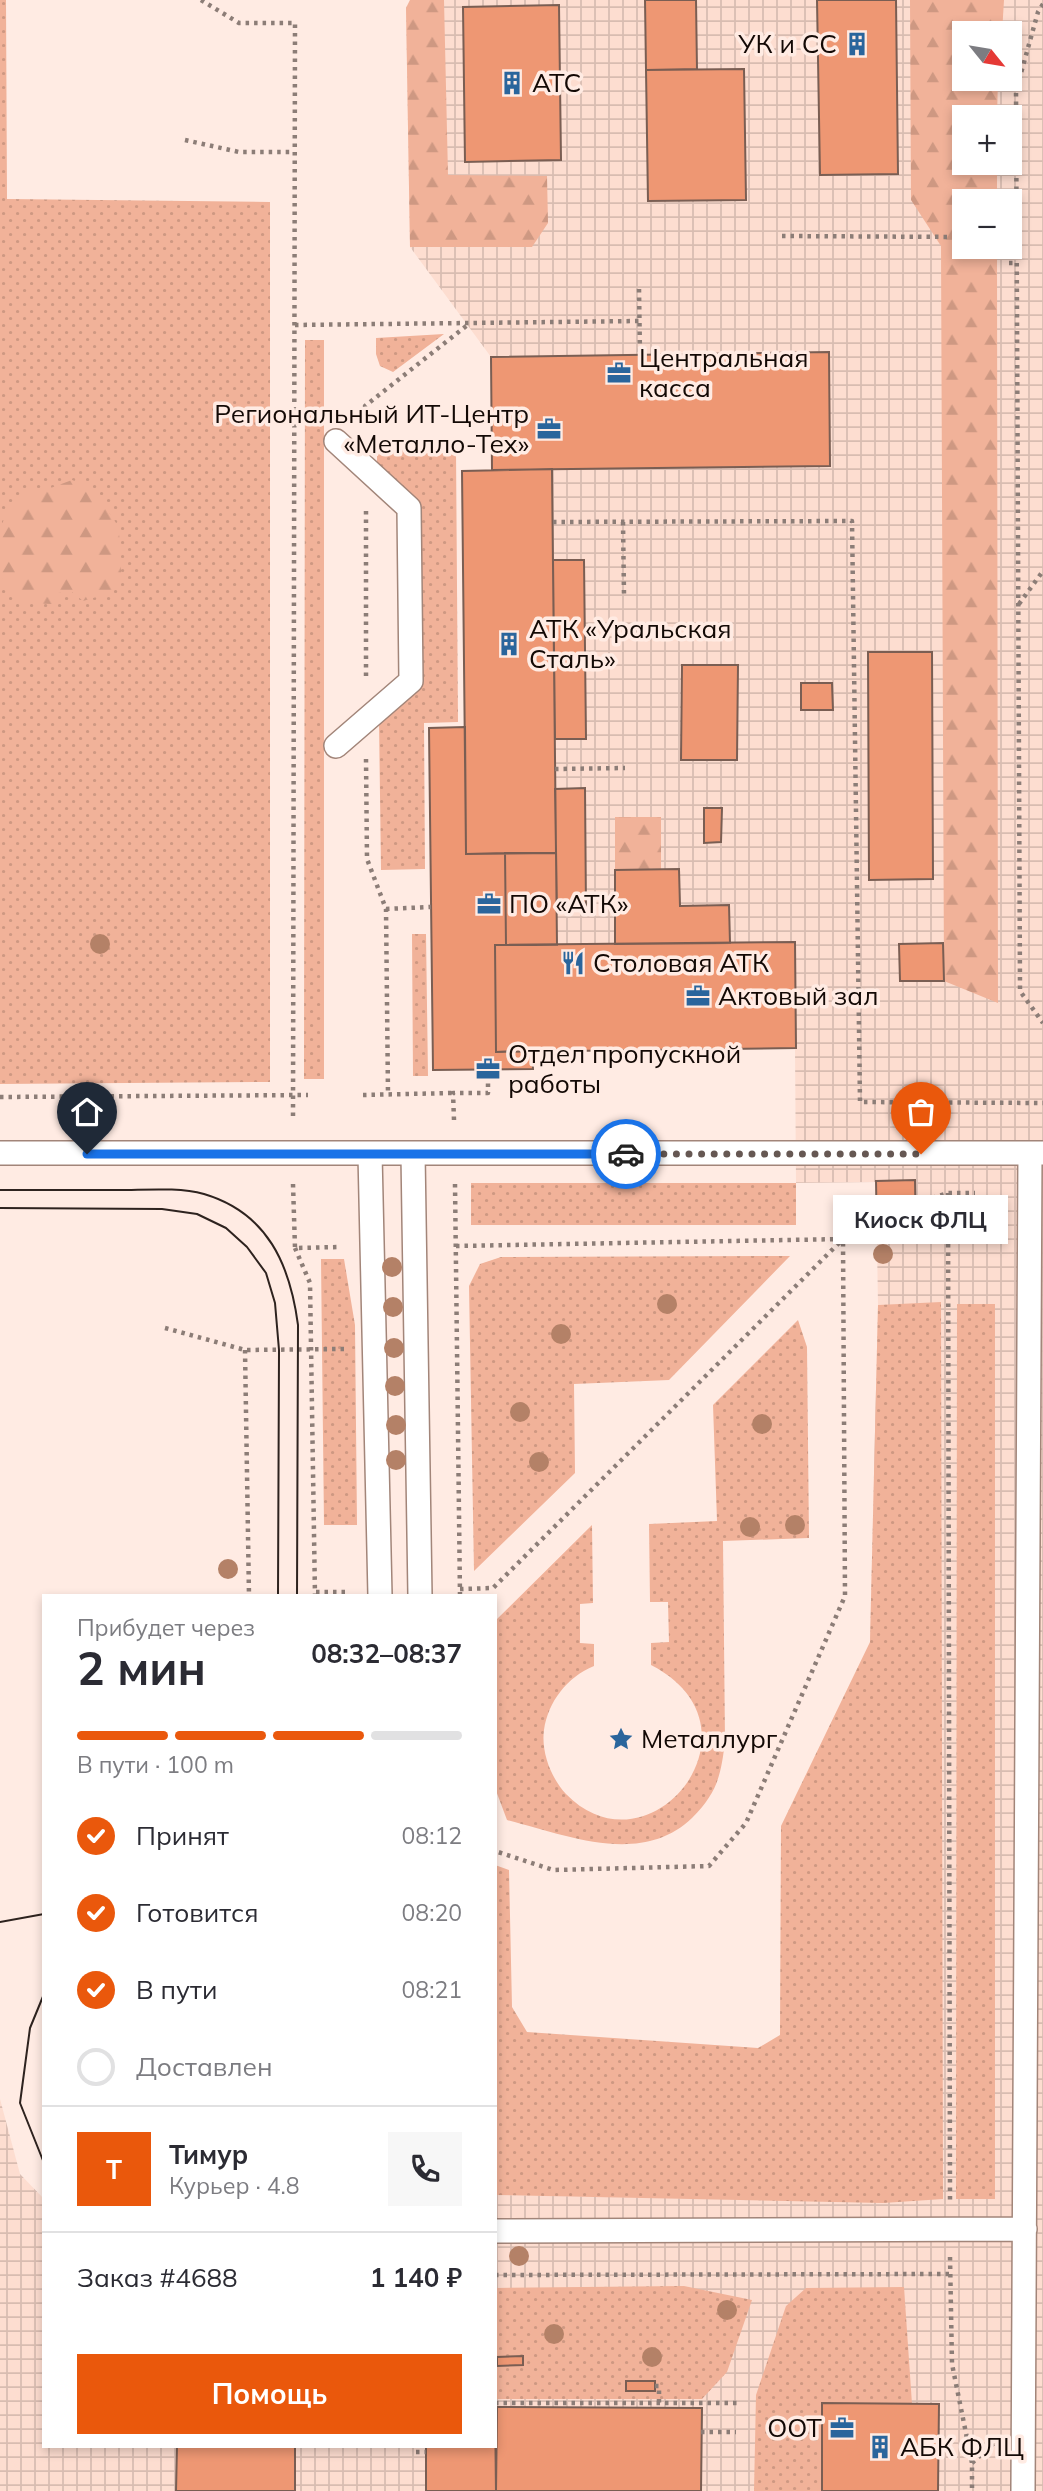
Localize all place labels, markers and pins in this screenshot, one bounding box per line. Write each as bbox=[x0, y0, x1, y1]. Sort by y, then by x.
place label: УК и СС bbox=[737, 27, 837, 60]
building icon: УК и СС bbox=[843, 30, 871, 58]
place label: АТС bbox=[532, 66, 581, 99]
building icon: АТС bbox=[498, 69, 526, 97]
place label: Центральная касса bbox=[639, 341, 809, 404]
office icon: Центральная касса bbox=[605, 359, 633, 387]
place label: Региональный ИТ-Центр «Металло-Тех» bbox=[214, 397, 529, 460]
office icon: Региональный ИТ-Центр «Металло-Тех» bbox=[535, 415, 563, 443]
place label: АТК «Уральская Сталь» bbox=[529, 612, 732, 675]
building icon: АТК «Уральская Сталь» bbox=[495, 630, 523, 658]
place label: ПО «АТК» bbox=[509, 887, 628, 920]
office icon: ПО «АТК» bbox=[475, 890, 503, 918]
place label: Столовая АТК bbox=[593, 946, 769, 979]
restaurant icon: Столовая АТК bbox=[559, 949, 587, 977]
place label: Актовый зал bbox=[718, 979, 878, 1012]
office icon: Актовый зал bbox=[684, 982, 712, 1010]
place label: Отдел пропускной работы bbox=[508, 1037, 741, 1100]
office icon: Отдел пропускной работы bbox=[474, 1055, 502, 1083]
pin bbox=[57, 1082, 117, 1154]
pin bbox=[891, 1082, 951, 1154]
callout: Киоск ФЛЦ bbox=[834, 1196, 1009, 1245]
place label: Металлург bbox=[641, 1722, 778, 1755]
place icon: Металлург bbox=[607, 1725, 635, 1753]
place label: ООТ bbox=[767, 2411, 822, 2444]
office icon: ООТ bbox=[828, 2414, 856, 2442]
place label: АБК ФЛЦ bbox=[900, 2430, 1024, 2463]
building icon: АБК ФЛЦ bbox=[866, 2433, 894, 2461]

